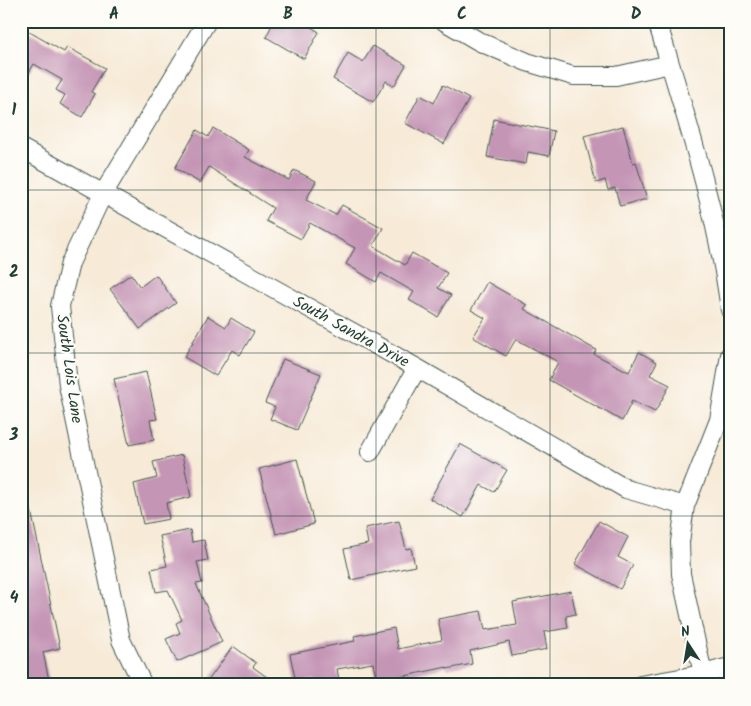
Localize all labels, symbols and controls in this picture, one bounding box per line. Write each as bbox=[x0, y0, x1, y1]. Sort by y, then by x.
text: A bbox=[109, 2, 119, 27]
text: B bbox=[283, 2, 293, 27]
text: C bbox=[457, 2, 467, 27]
text: D bbox=[631, 2, 642, 27]
text: 1 bbox=[12, 98, 17, 123]
text: 2 bbox=[9, 260, 19, 285]
street label: South Sandra Drive bbox=[288, 290, 414, 374]
street label: South Lois Lane bbox=[49, 313, 89, 425]
text: 3 bbox=[9, 423, 19, 448]
text: 4 bbox=[10, 586, 19, 611]
north arrow bbox=[664, 618, 714, 668]
text: N bbox=[679, 621, 692, 644]

